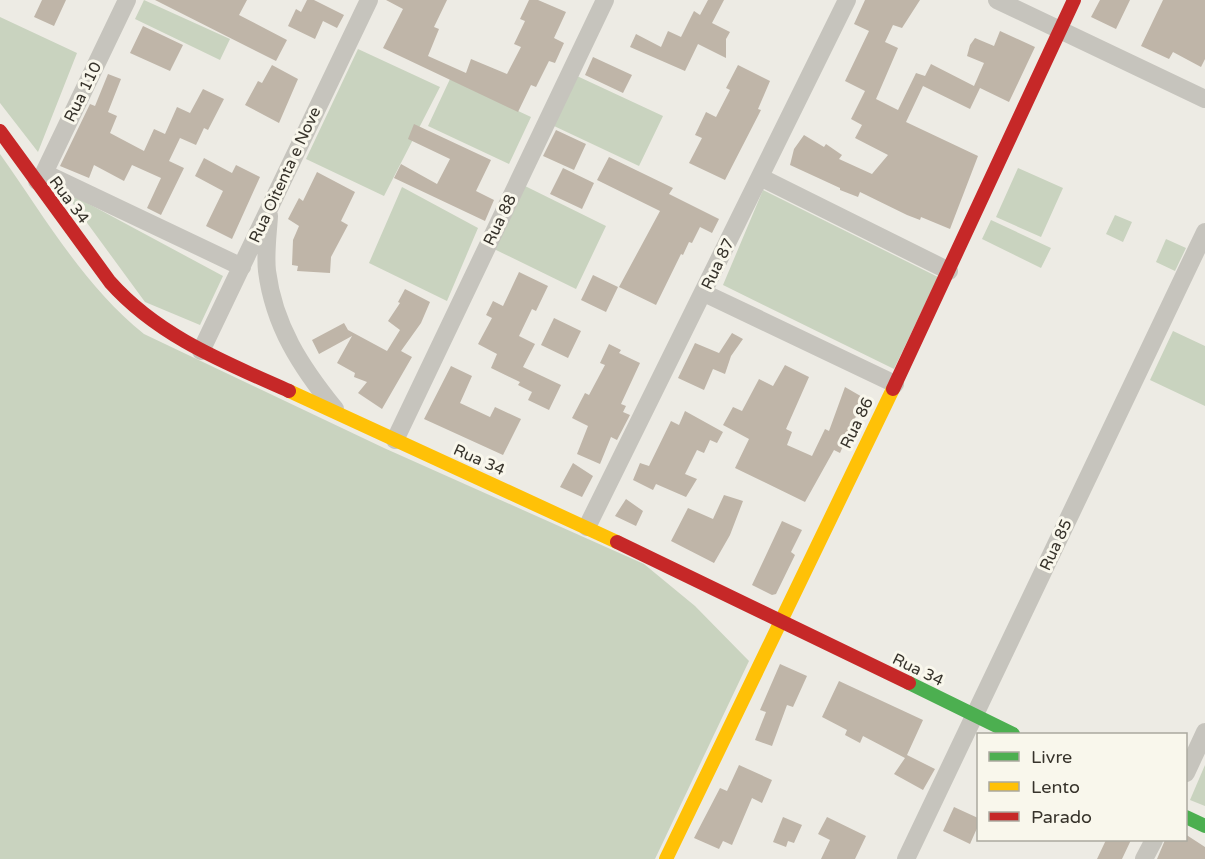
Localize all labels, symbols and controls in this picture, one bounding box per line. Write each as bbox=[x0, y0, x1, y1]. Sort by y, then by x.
street label: Rua 110 bbox=[60, 59, 106, 125]
street label: Rua Oitenta e Nove bbox=[245, 104, 325, 246]
street label: Rua 34 bbox=[45, 172, 93, 228]
street label: Rua 88 bbox=[479, 191, 521, 249]
street label: Rua 87 bbox=[697, 235, 739, 293]
street label: Rua 86 bbox=[836, 394, 878, 452]
street label: Rua 34 bbox=[450, 440, 508, 480]
street label: Rua 85 bbox=[1035, 516, 1077, 574]
street label: Rua 34 bbox=[889, 649, 947, 691]
legend bbox=[977, 733, 1187, 841]
text: Livre bbox=[1031, 746, 1072, 768]
text: Lento bbox=[1031, 776, 1080, 798]
text: Parado bbox=[1031, 806, 1092, 828]

